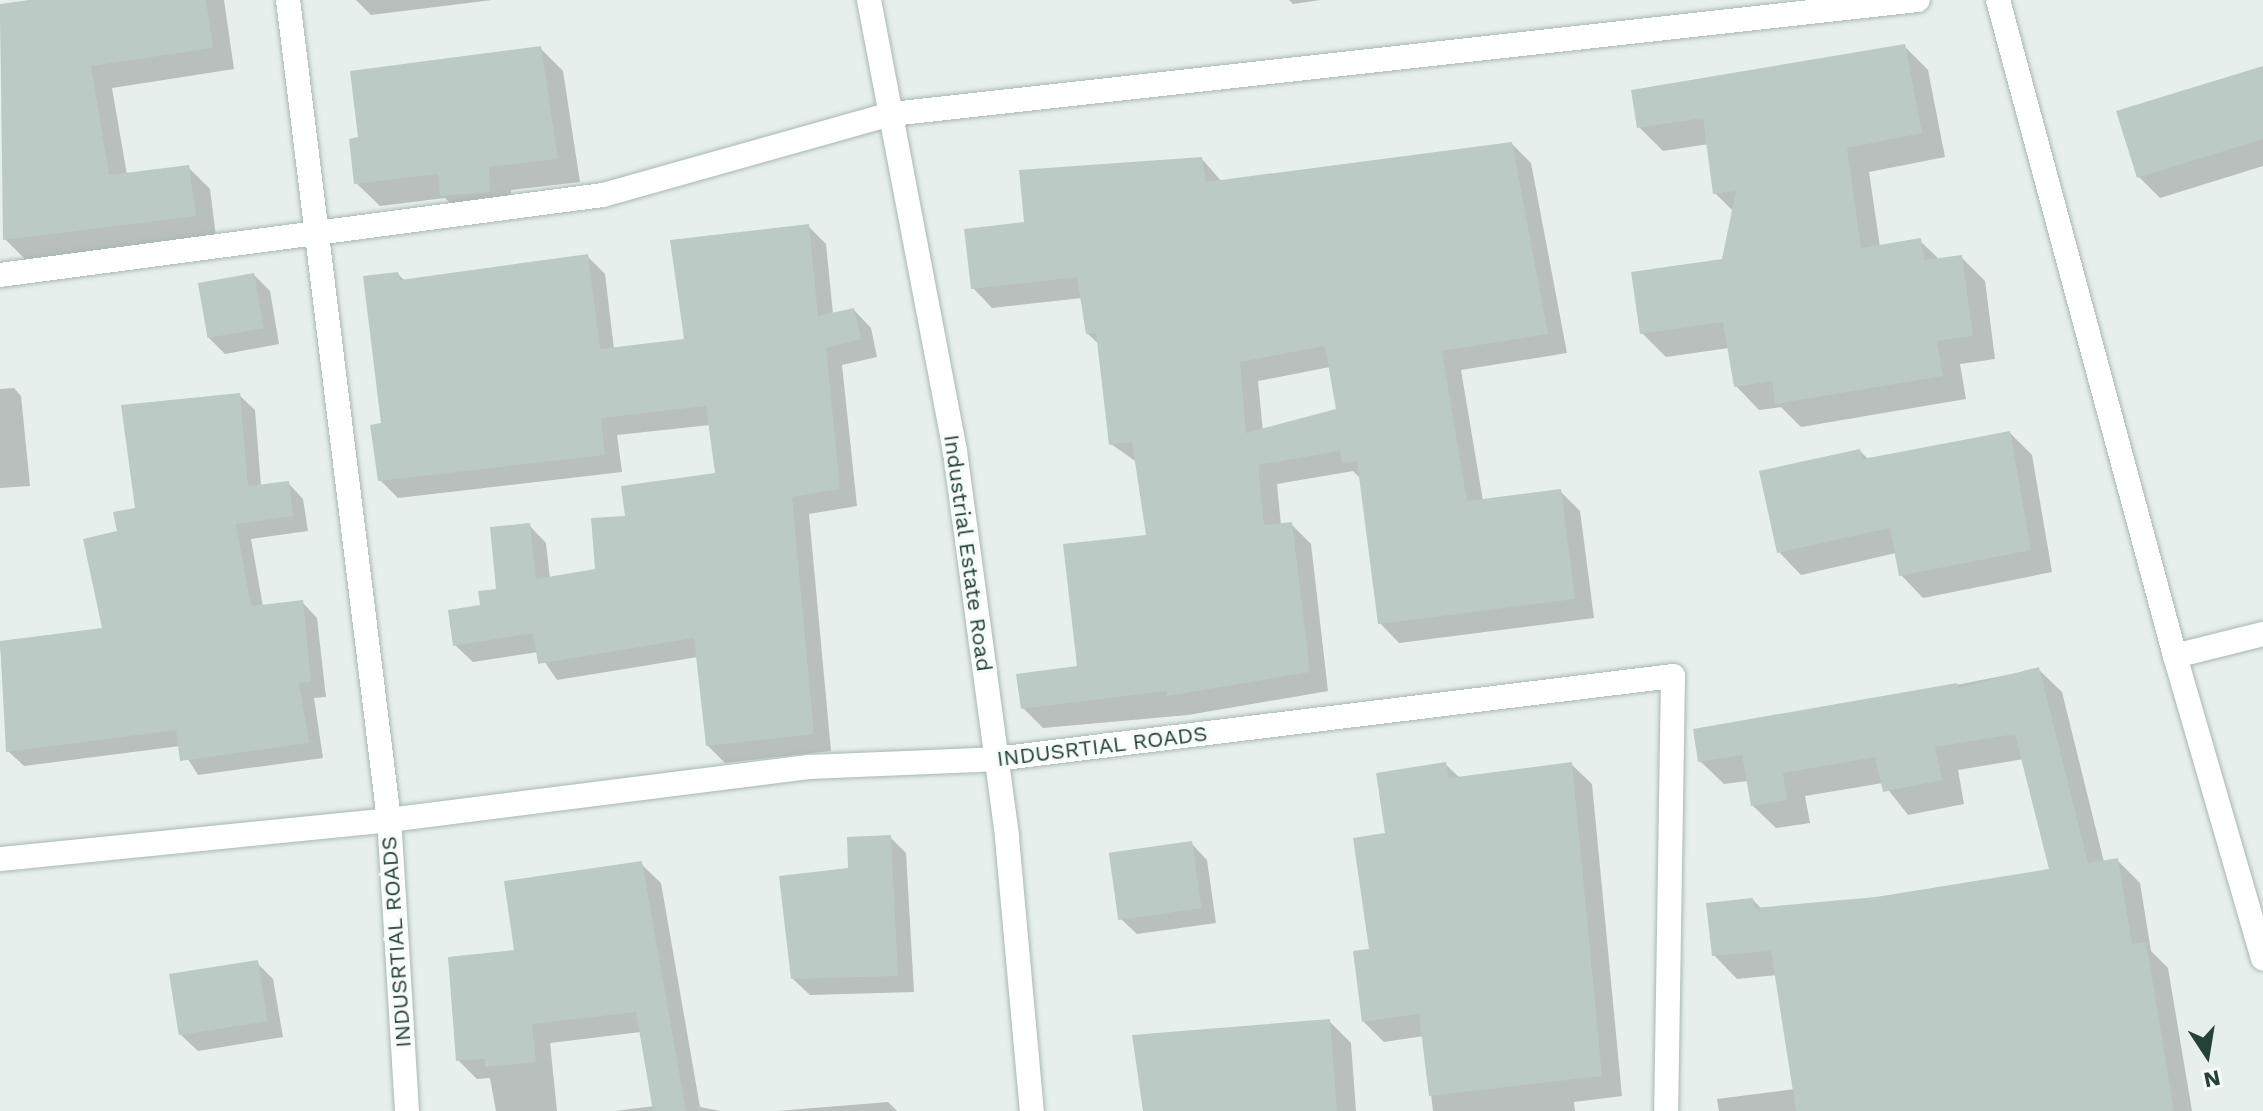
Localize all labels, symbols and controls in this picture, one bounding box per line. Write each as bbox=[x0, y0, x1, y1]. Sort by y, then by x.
street label: Industrial Estate Road bbox=[938, 432, 998, 674]
street label: INDUSRTIAL ROADS bbox=[995, 720, 1209, 772]
street label: INDUSRTIAL ROADS bbox=[375, 835, 417, 1049]
north arrow bbox=[2167, 1015, 2247, 1095]
text: N bbox=[2202, 1065, 2223, 1093]

